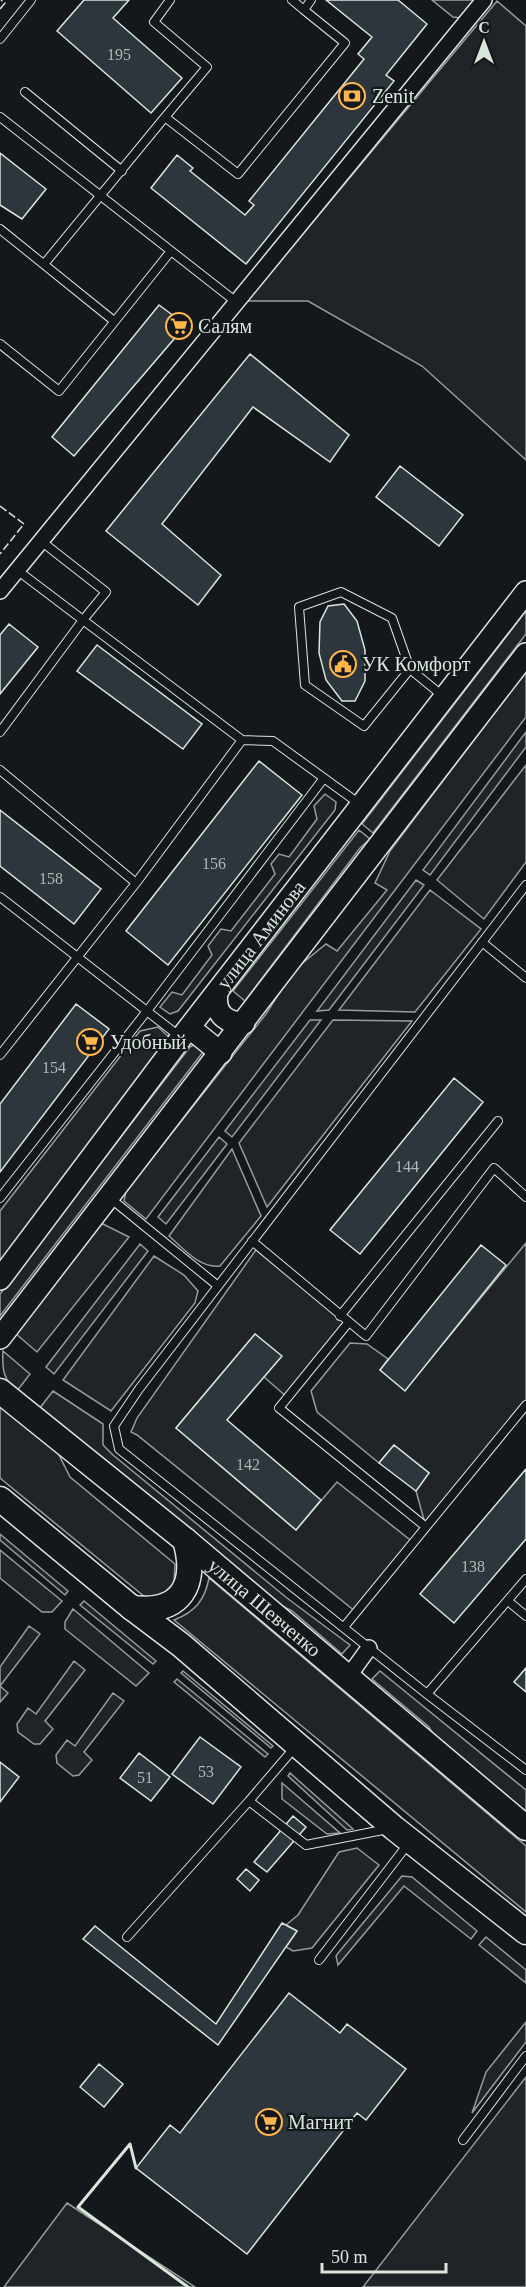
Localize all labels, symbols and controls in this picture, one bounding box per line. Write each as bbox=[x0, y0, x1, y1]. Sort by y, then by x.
north arrow bbox=[454, 12, 514, 72]
text: С bbox=[478, 19, 490, 36]
house number: 195 bbox=[107, 46, 131, 63]
bank icon: Zenit bbox=[337, 81, 367, 111]
place label: Zenit bbox=[372, 85, 415, 107]
supermarket icon: Салям bbox=[164, 311, 194, 341]
place label: Салям bbox=[198, 315, 253, 337]
public building icon: УК Комфорт bbox=[328, 649, 358, 679]
place label: УК Комфорт bbox=[362, 653, 471, 676]
house number: 156 bbox=[202, 855, 226, 872]
house number: 158 bbox=[39, 870, 63, 887]
street label: улица Аминова bbox=[212, 876, 310, 994]
supermarket icon: Удобный bbox=[75, 1027, 105, 1057]
place label: Удобный bbox=[110, 1031, 187, 1054]
house number: 154 bbox=[42, 1059, 66, 1076]
house number: 144 bbox=[395, 1158, 419, 1175]
house number: 142 bbox=[236, 1456, 260, 1473]
street label: улица Шевченко bbox=[203, 1554, 326, 1661]
house number: 138 bbox=[461, 1558, 485, 1575]
house number: 53 bbox=[198, 1763, 214, 1780]
house number: 51 bbox=[137, 1769, 153, 1786]
supermarket icon: Магнит bbox=[254, 2107, 284, 2137]
place label: Магнит bbox=[288, 2111, 353, 2133]
scale bar bbox=[322, 2236, 446, 2274]
text: 50 m bbox=[331, 2247, 368, 2267]

